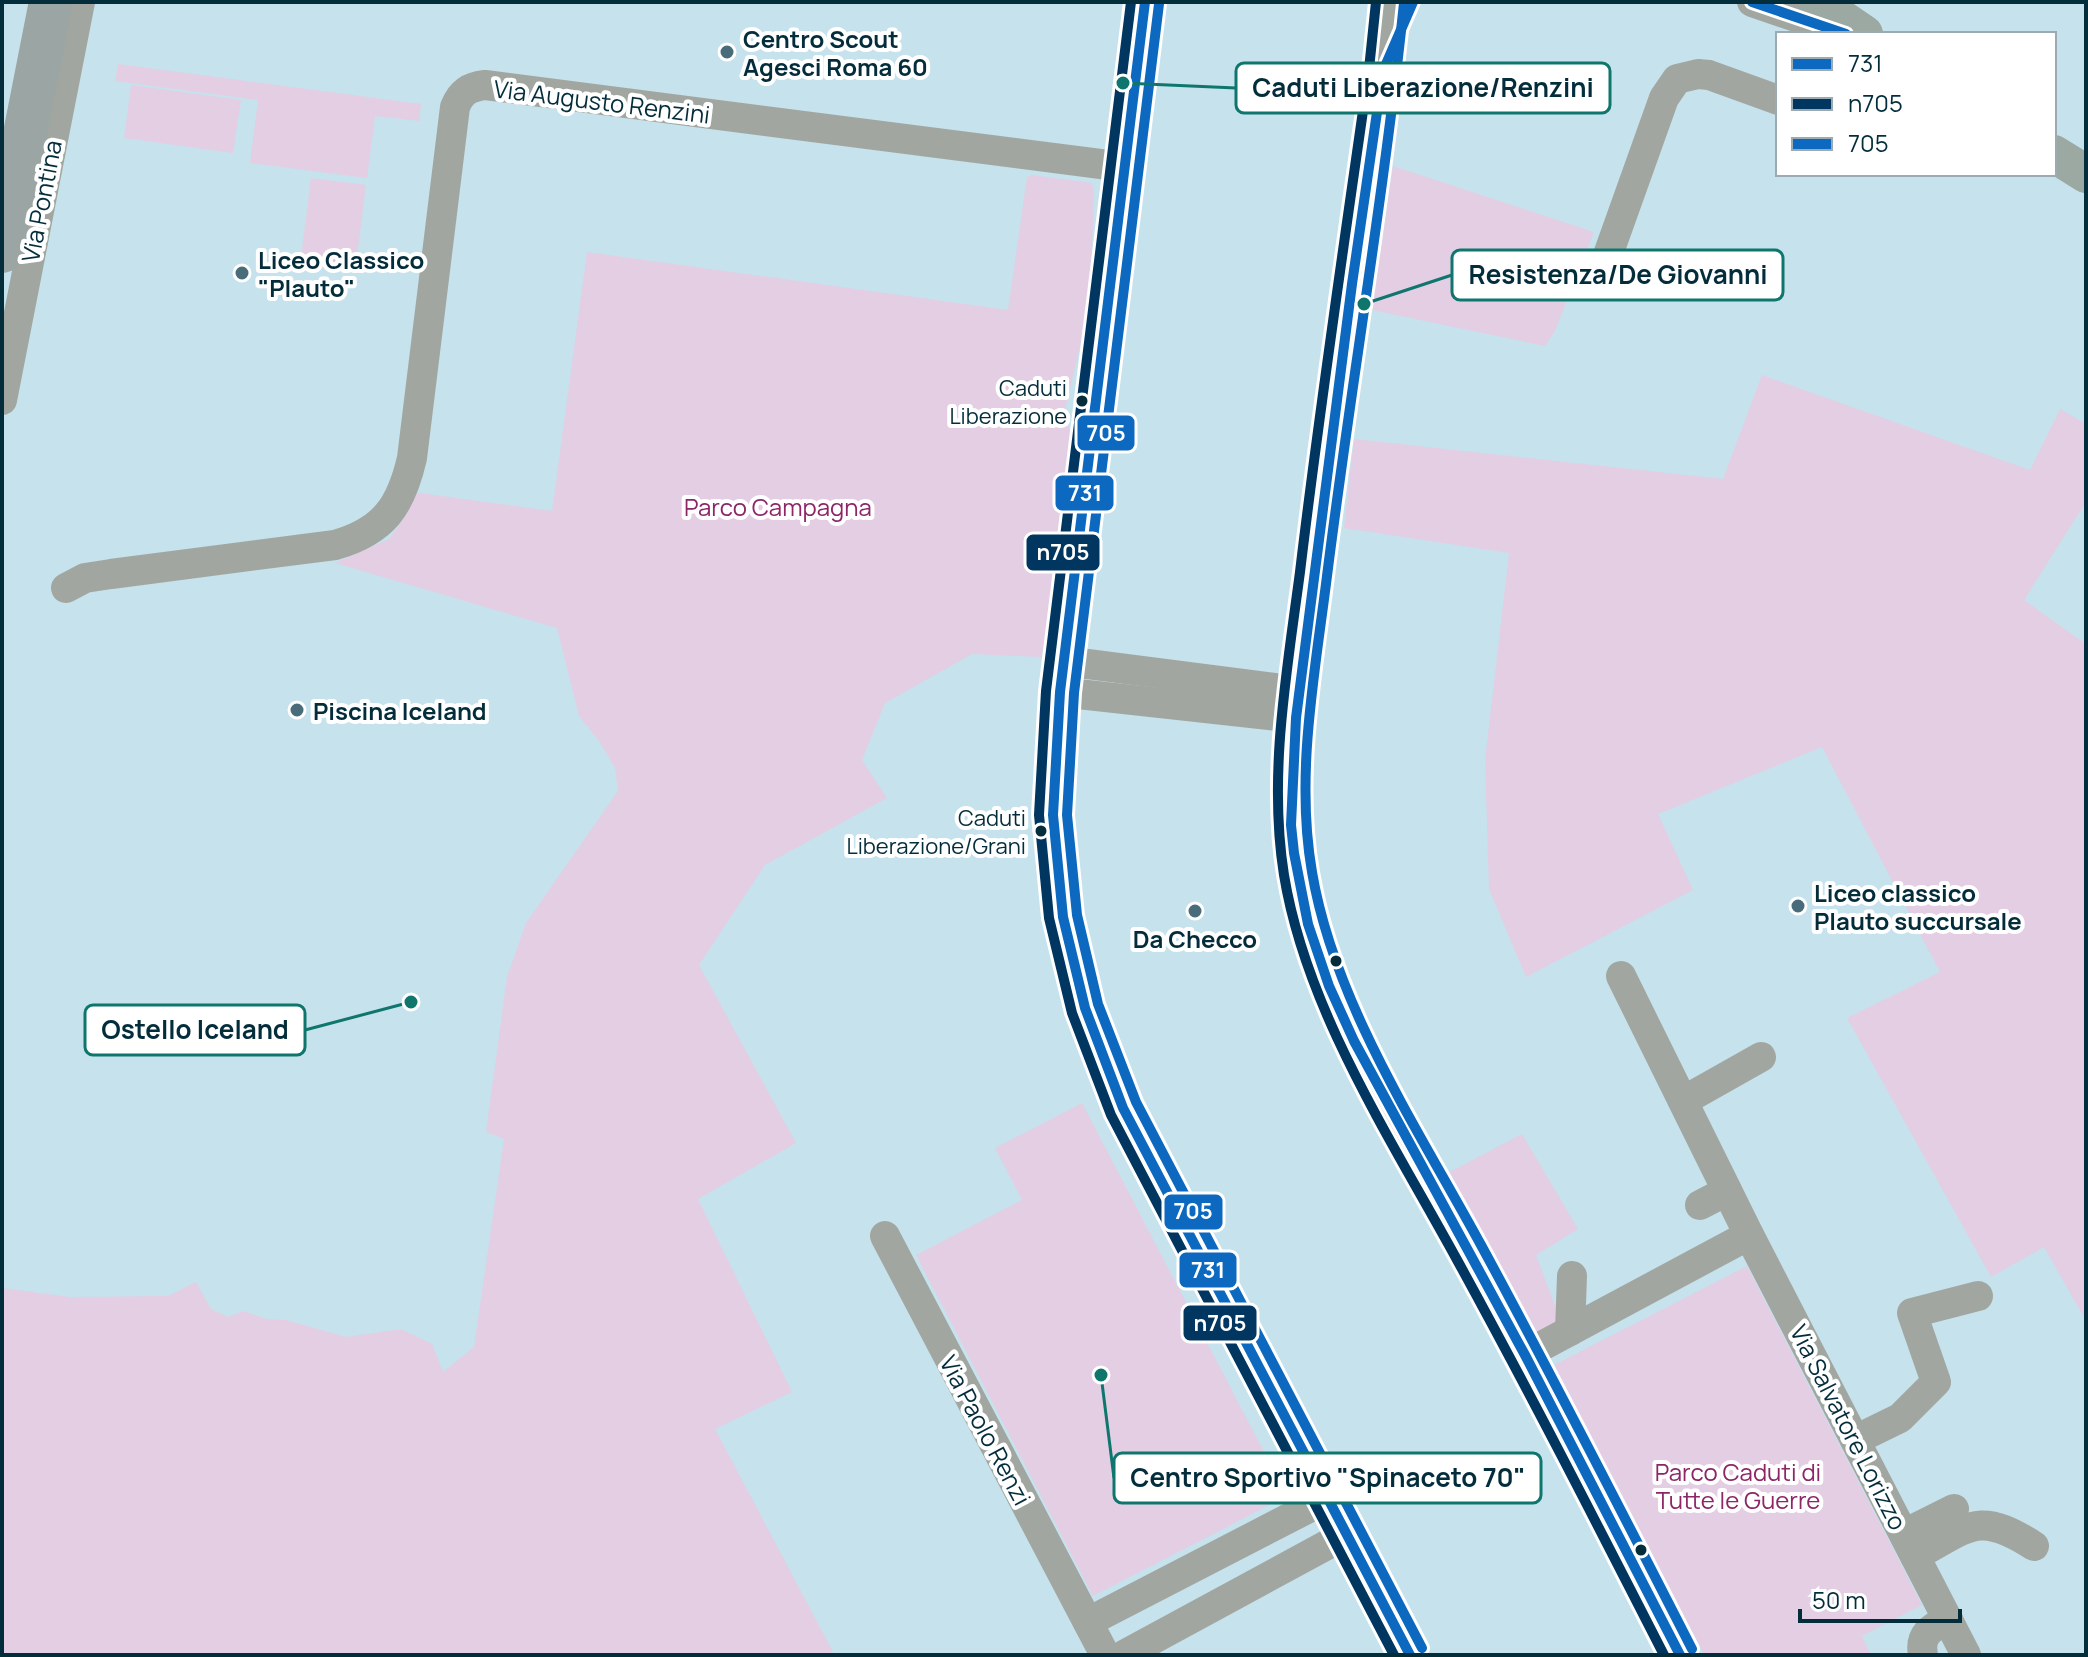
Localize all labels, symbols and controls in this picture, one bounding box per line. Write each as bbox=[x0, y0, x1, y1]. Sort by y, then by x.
place label: Centro Scout Agesci Roma 60 bbox=[743, 22, 928, 83]
legend bbox=[1776, 32, 2056, 176]
marker: Centro Scout Agesci Roma 60 bbox=[718, 43, 736, 61]
text: 731 bbox=[1848, 46, 1883, 79]
callout: Caduti Liberazione/Renzini bbox=[1236, 63, 1610, 113]
text: Caduti Liberazione/Renzini bbox=[1252, 69, 1594, 105]
street label: Via Augusto Renzini bbox=[492, 71, 712, 131]
text: n705 bbox=[1848, 86, 1903, 119]
text: 705 bbox=[1848, 126, 1889, 159]
street label: Via Pontina bbox=[13, 137, 69, 265]
place label: Liceo Classico "Plauto" bbox=[258, 243, 424, 304]
callout: Resistenza/De Giovanni bbox=[1452, 250, 1783, 300]
text: Resistenza/De Giovanni bbox=[1469, 256, 1768, 292]
marker: Liceo Classico "Plauto" bbox=[233, 264, 251, 282]
place label: Caduti Liberazione bbox=[949, 373, 1067, 431]
marker: Caduti Liberazione bbox=[1074, 393, 1090, 409]
line badge: 705 bbox=[1076, 414, 1136, 452]
text: 705 bbox=[1086, 418, 1126, 448]
line badge: 731 bbox=[1054, 474, 1115, 512]
text: 731 bbox=[1068, 478, 1102, 508]
park label: Parco Campagna bbox=[684, 490, 872, 523]
line badge: n705 bbox=[1025, 533, 1101, 572]
text: n705 bbox=[1037, 537, 1089, 567]
place label: Piscina Iceland bbox=[313, 694, 487, 727]
marker: Piscina Iceland bbox=[288, 701, 306, 719]
place label: Caduti Liberazione/Grani bbox=[846, 803, 1026, 861]
marker: Caduti Liberazione/Grani bbox=[1033, 823, 1049, 839]
place label: Liceo classico Plauto succursale bbox=[1814, 876, 2022, 937]
marker: Liceo classico Plauto succursale bbox=[1789, 897, 1807, 915]
marker: Da Checco bbox=[1186, 902, 1204, 920]
place label: Da Checco bbox=[1133, 922, 1257, 955]
unlabelled marker bbox=[1328, 953, 1344, 969]
callout: Ostello Iceland bbox=[85, 1005, 305, 1055]
text: Ostello Iceland bbox=[101, 1011, 289, 1047]
line badge: 705 bbox=[1163, 1193, 1224, 1231]
text: 705 bbox=[1173, 1196, 1213, 1226]
line badge: 731 bbox=[1178, 1251, 1238, 1289]
text: 731 bbox=[1191, 1255, 1225, 1285]
line badge: n705 bbox=[1182, 1304, 1258, 1342]
text: n705 bbox=[1194, 1308, 1246, 1338]
street label: Via Salvatore Lorizzo bbox=[1783, 1319, 1915, 1535]
street label: Via Paolo Renzi bbox=[933, 1349, 1039, 1511]
callout: Centro Sportivo "Spinaceto 70" bbox=[1114, 1453, 1541, 1503]
park label: Parco Caduti di Tutte le Guerre bbox=[1655, 1455, 1821, 1516]
text: Centro Sportivo "Spinaceto 70" bbox=[1130, 1459, 1526, 1495]
unlabelled marker bbox=[1633, 1542, 1649, 1558]
scale bar bbox=[1800, 1573, 1960, 1623]
text: 50 m bbox=[1812, 1583, 1866, 1616]

